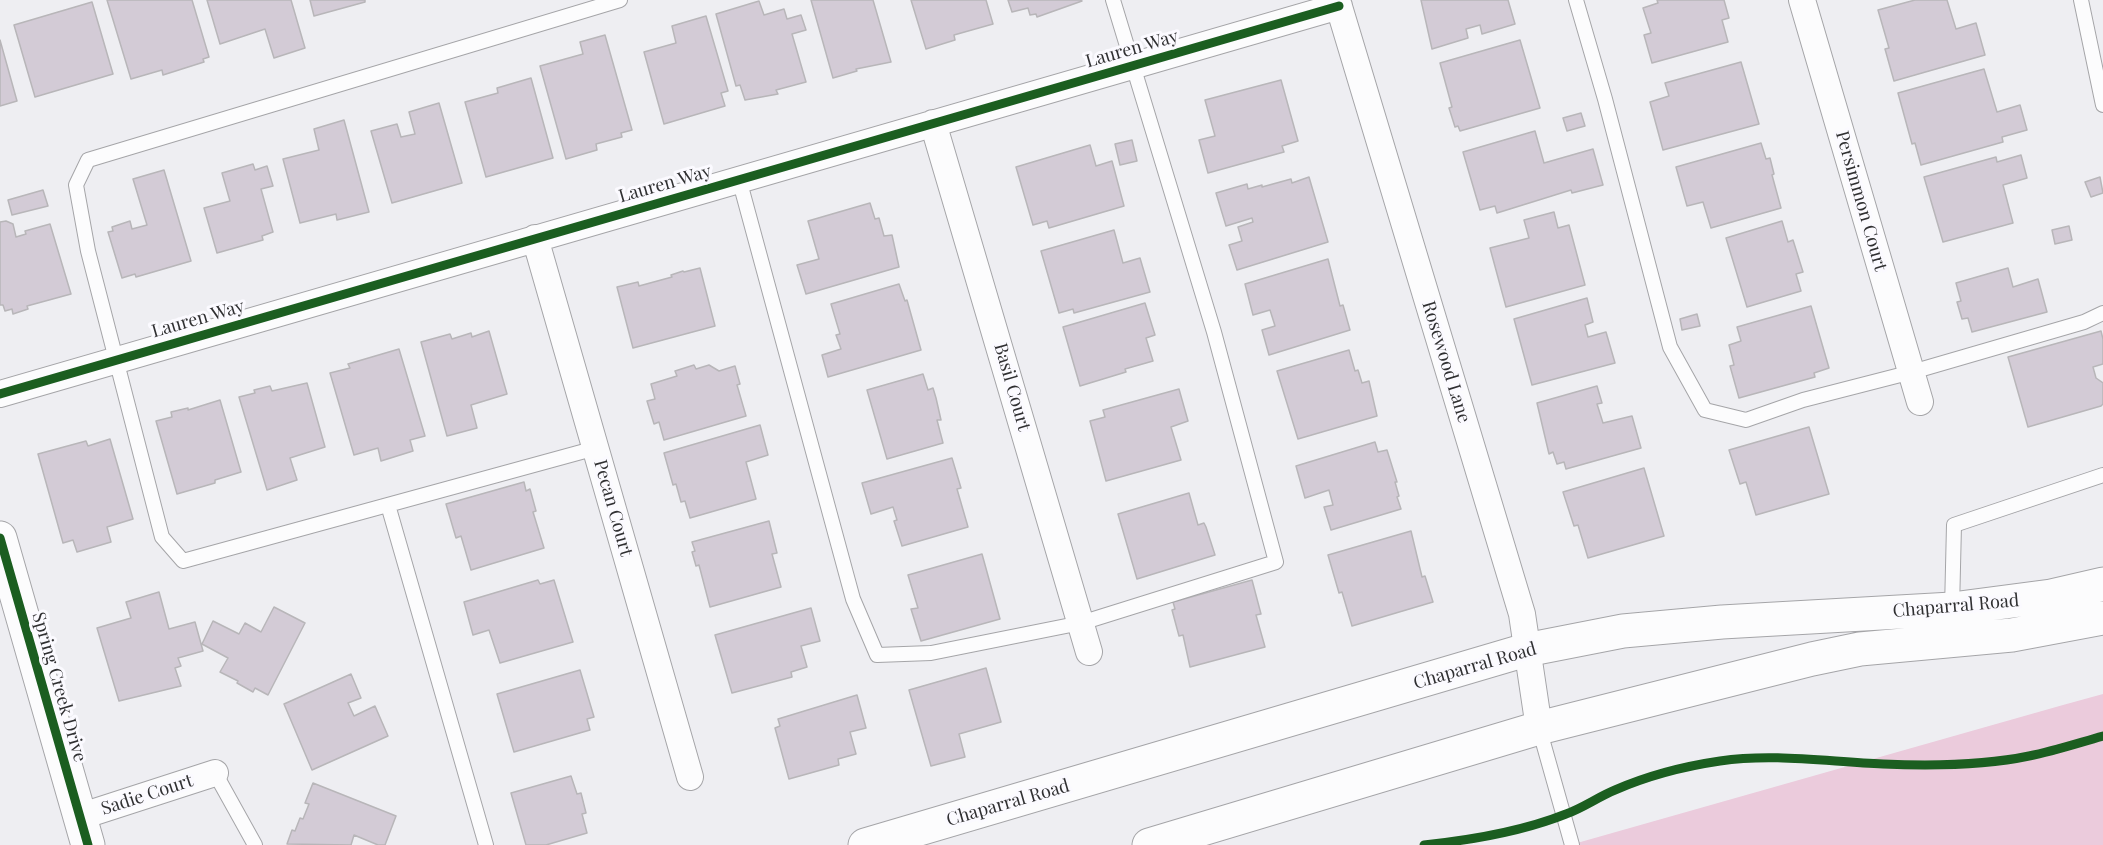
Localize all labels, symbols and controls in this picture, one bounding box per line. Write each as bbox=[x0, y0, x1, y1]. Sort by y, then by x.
street label: Lauren Way bbox=[1083, 25, 1181, 73]
street label: Persimmon Court bbox=[1831, 128, 1891, 274]
street label: Lauren Way bbox=[616, 160, 714, 208]
street label: Lauren Way bbox=[149, 295, 247, 343]
street label: Rosewood Lane bbox=[1417, 298, 1475, 426]
street label: Basil Court bbox=[989, 341, 1035, 433]
street label: Pecan Court bbox=[589, 457, 637, 559]
street label: Chaparral Road bbox=[1892, 590, 2020, 622]
street label: Spring Creek Drive bbox=[27, 610, 91, 764]
street label: Chaparral Road bbox=[1411, 638, 1539, 694]
street label: Sadie Court bbox=[98, 770, 196, 820]
street label: Chaparral Road bbox=[944, 775, 1072, 831]

